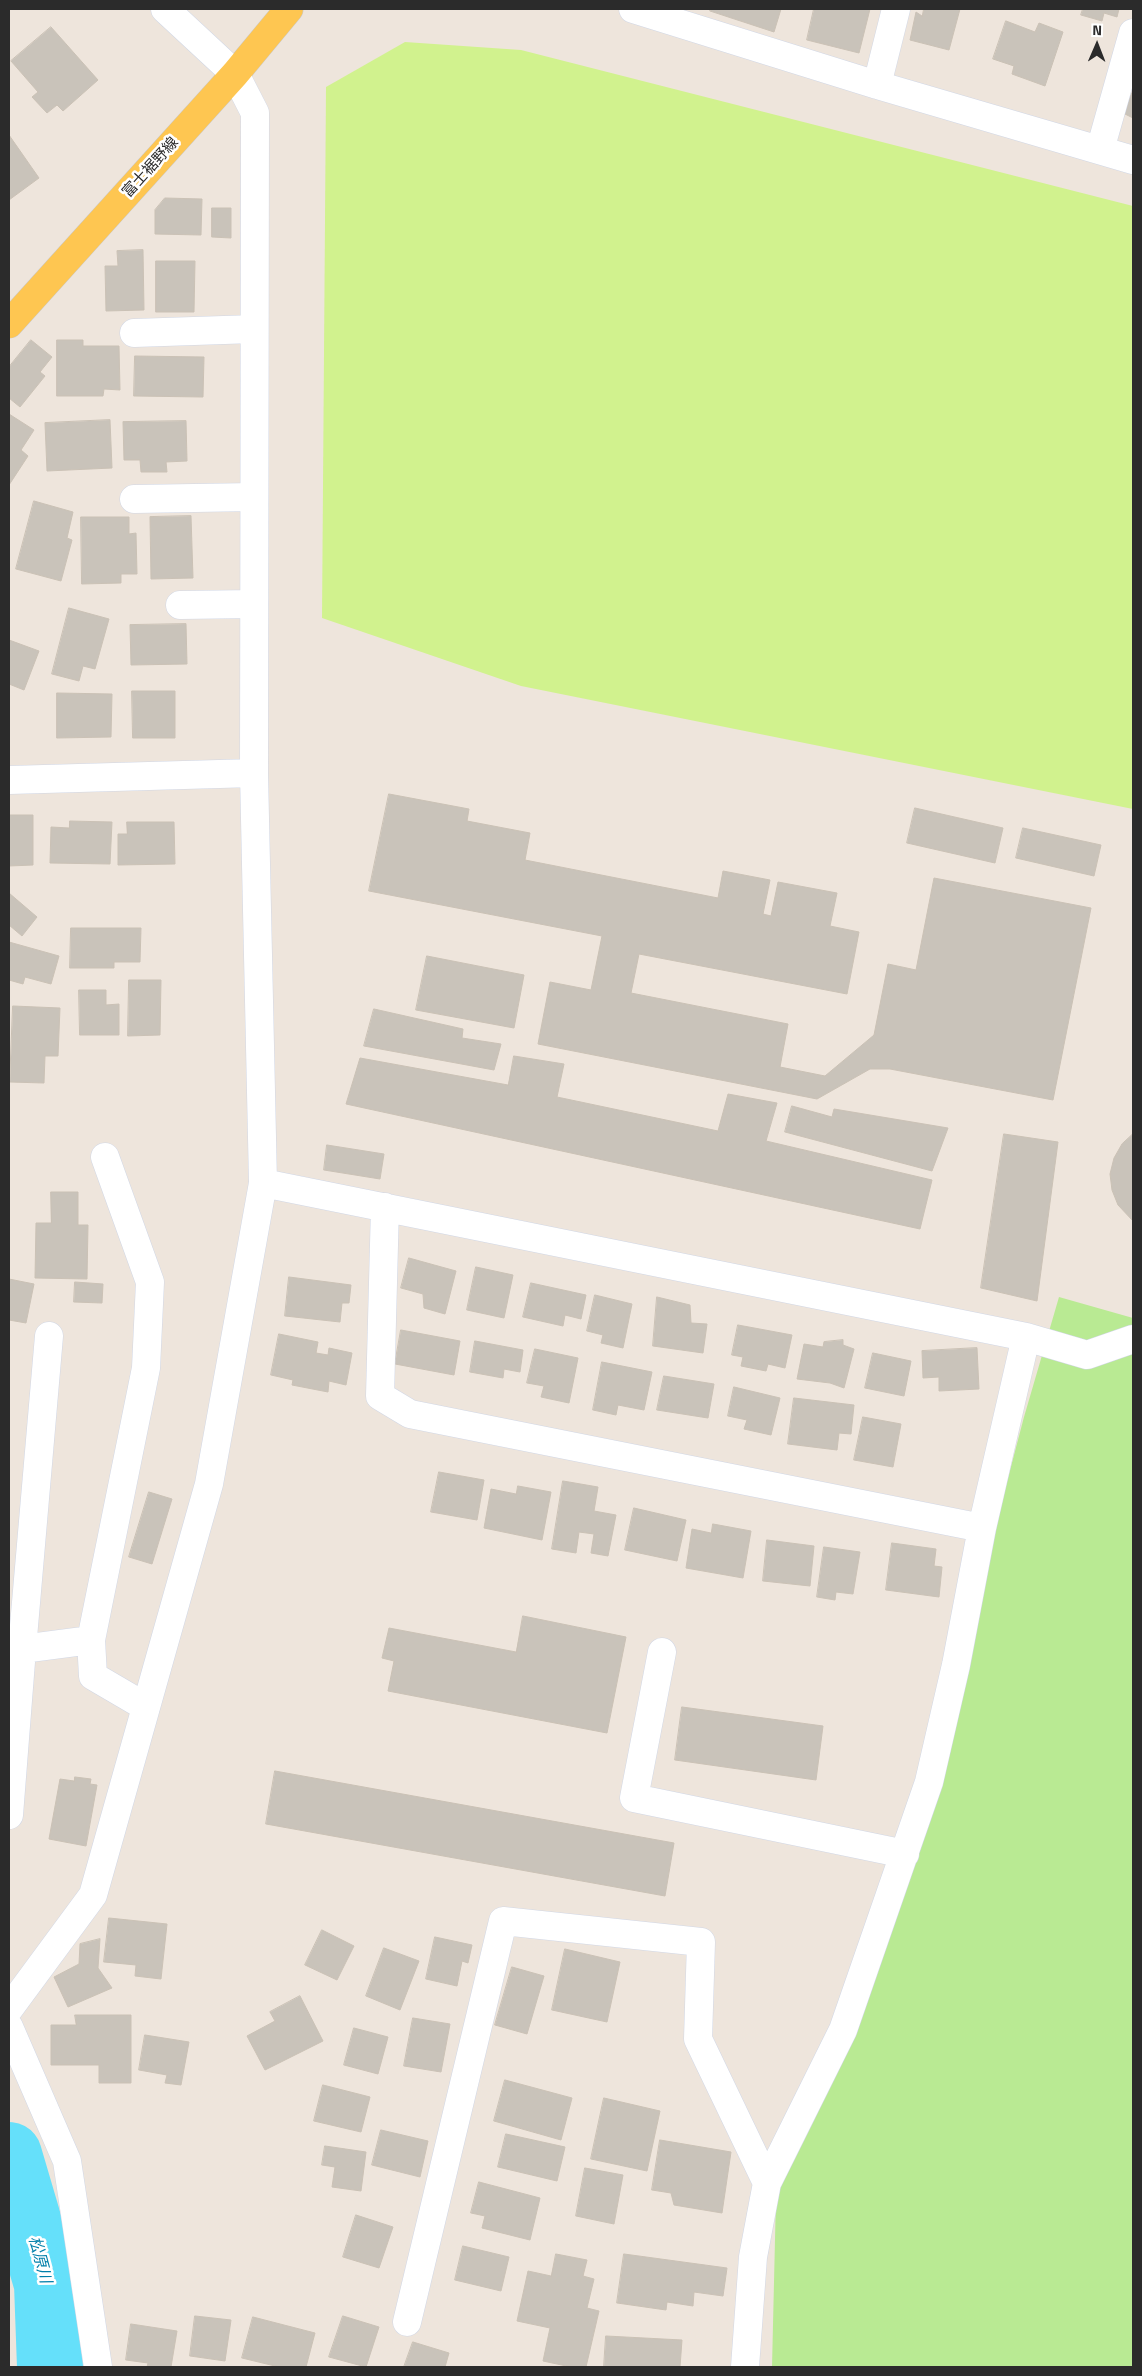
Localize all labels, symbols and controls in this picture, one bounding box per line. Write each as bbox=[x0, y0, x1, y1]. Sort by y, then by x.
text: N bbox=[1092, 19, 1102, 40]
north arrow bbox=[1072, 20, 1122, 70]
street label: 富士裾野線 bbox=[119, 134, 183, 202]
water label: 松原川 bbox=[24, 2234, 54, 2286]

